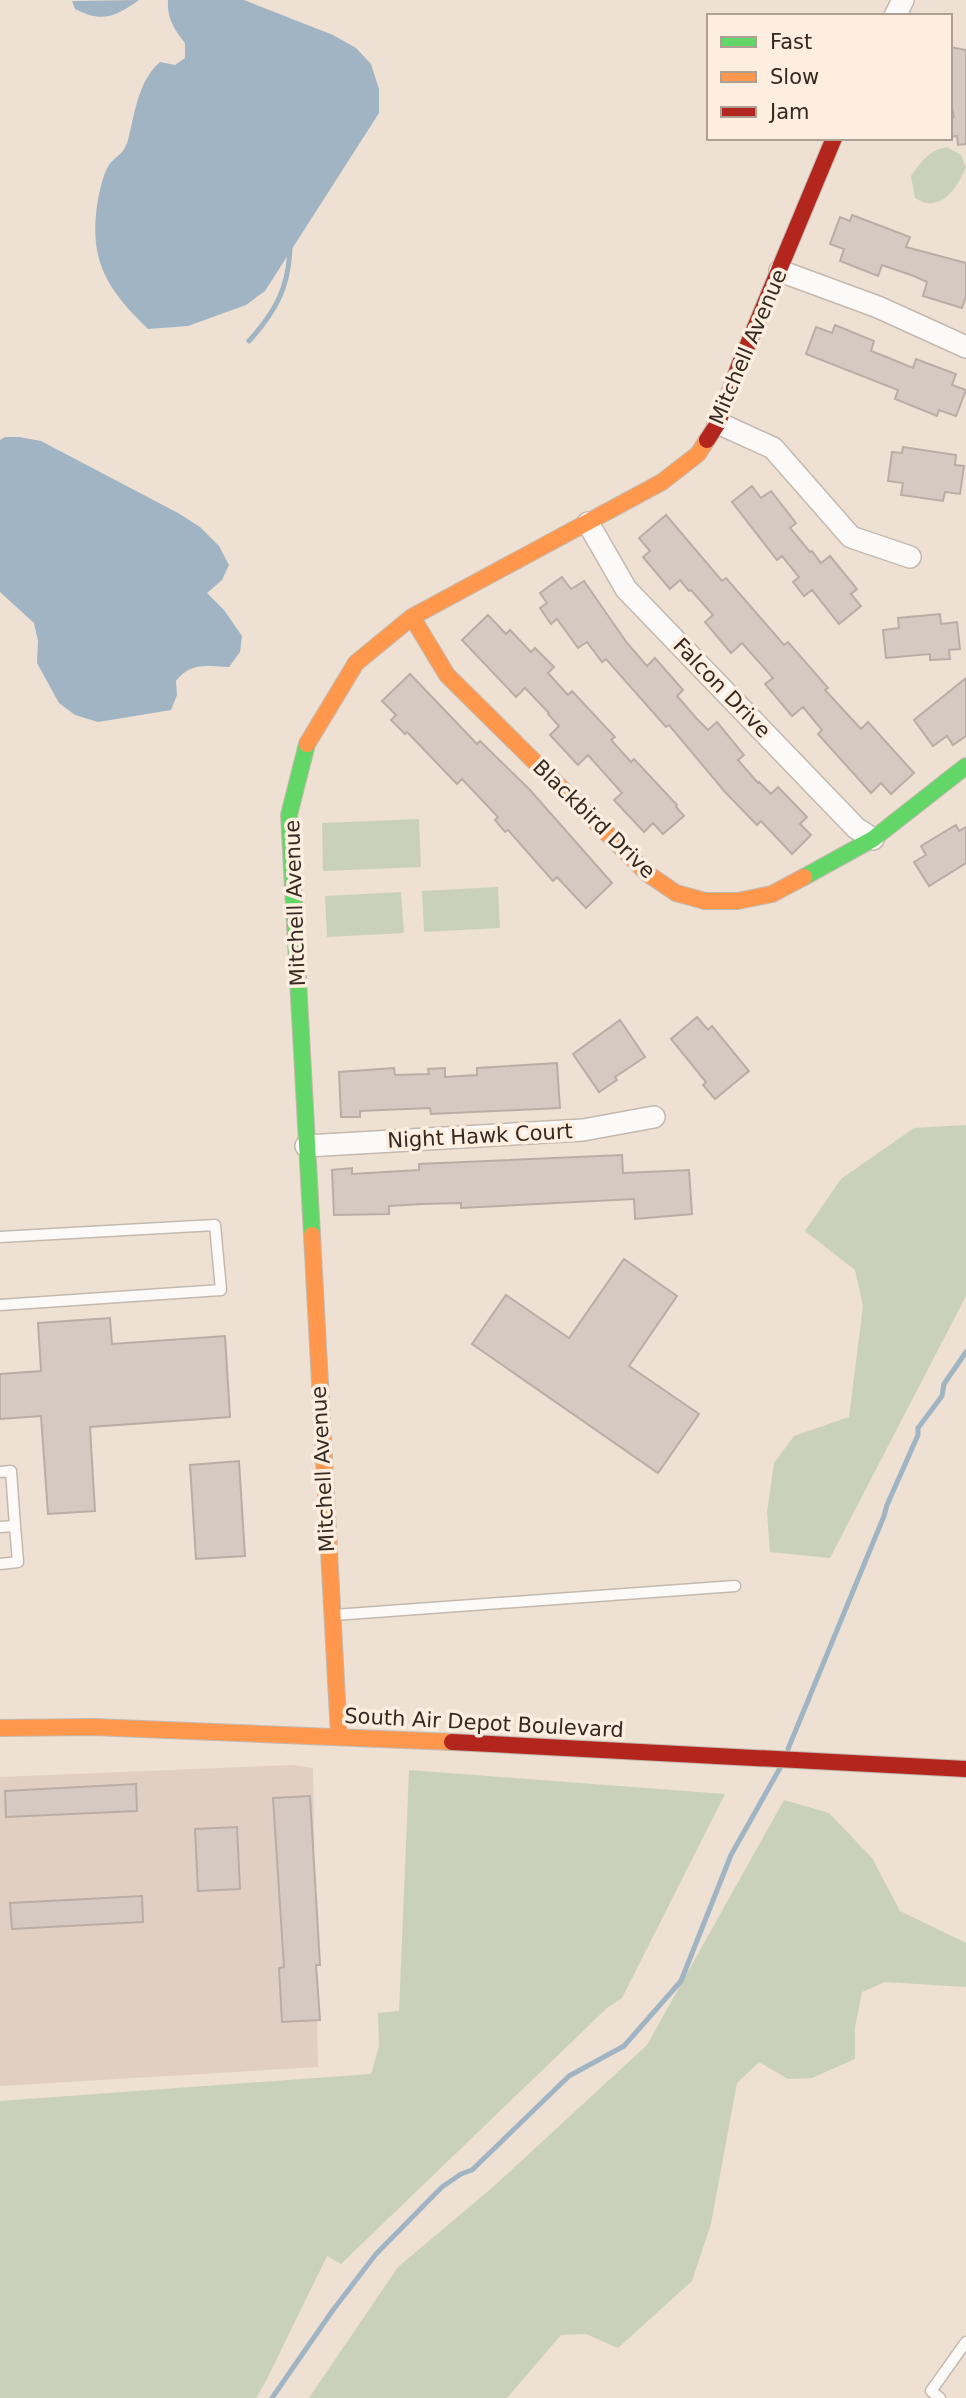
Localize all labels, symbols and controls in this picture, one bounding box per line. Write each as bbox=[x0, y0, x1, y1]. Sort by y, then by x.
legend bbox=[707, 14, 952, 140]
text: Fast bbox=[770, 30, 812, 54]
text: Slow bbox=[770, 65, 819, 89]
text: Jam bbox=[768, 100, 810, 124]
street label: Mitchell Avenue bbox=[704, 266, 792, 428]
street label: Falcon Drive bbox=[668, 633, 776, 743]
street label: Blackbird Drive bbox=[528, 755, 660, 883]
street label: Mitchell Avenue bbox=[280, 819, 310, 987]
street label: Night Hawk Court bbox=[387, 1119, 573, 1153]
street label: Mitchell Avenue bbox=[307, 1385, 339, 1553]
street label: South Air Depot Boulevard bbox=[344, 1704, 624, 1742]

